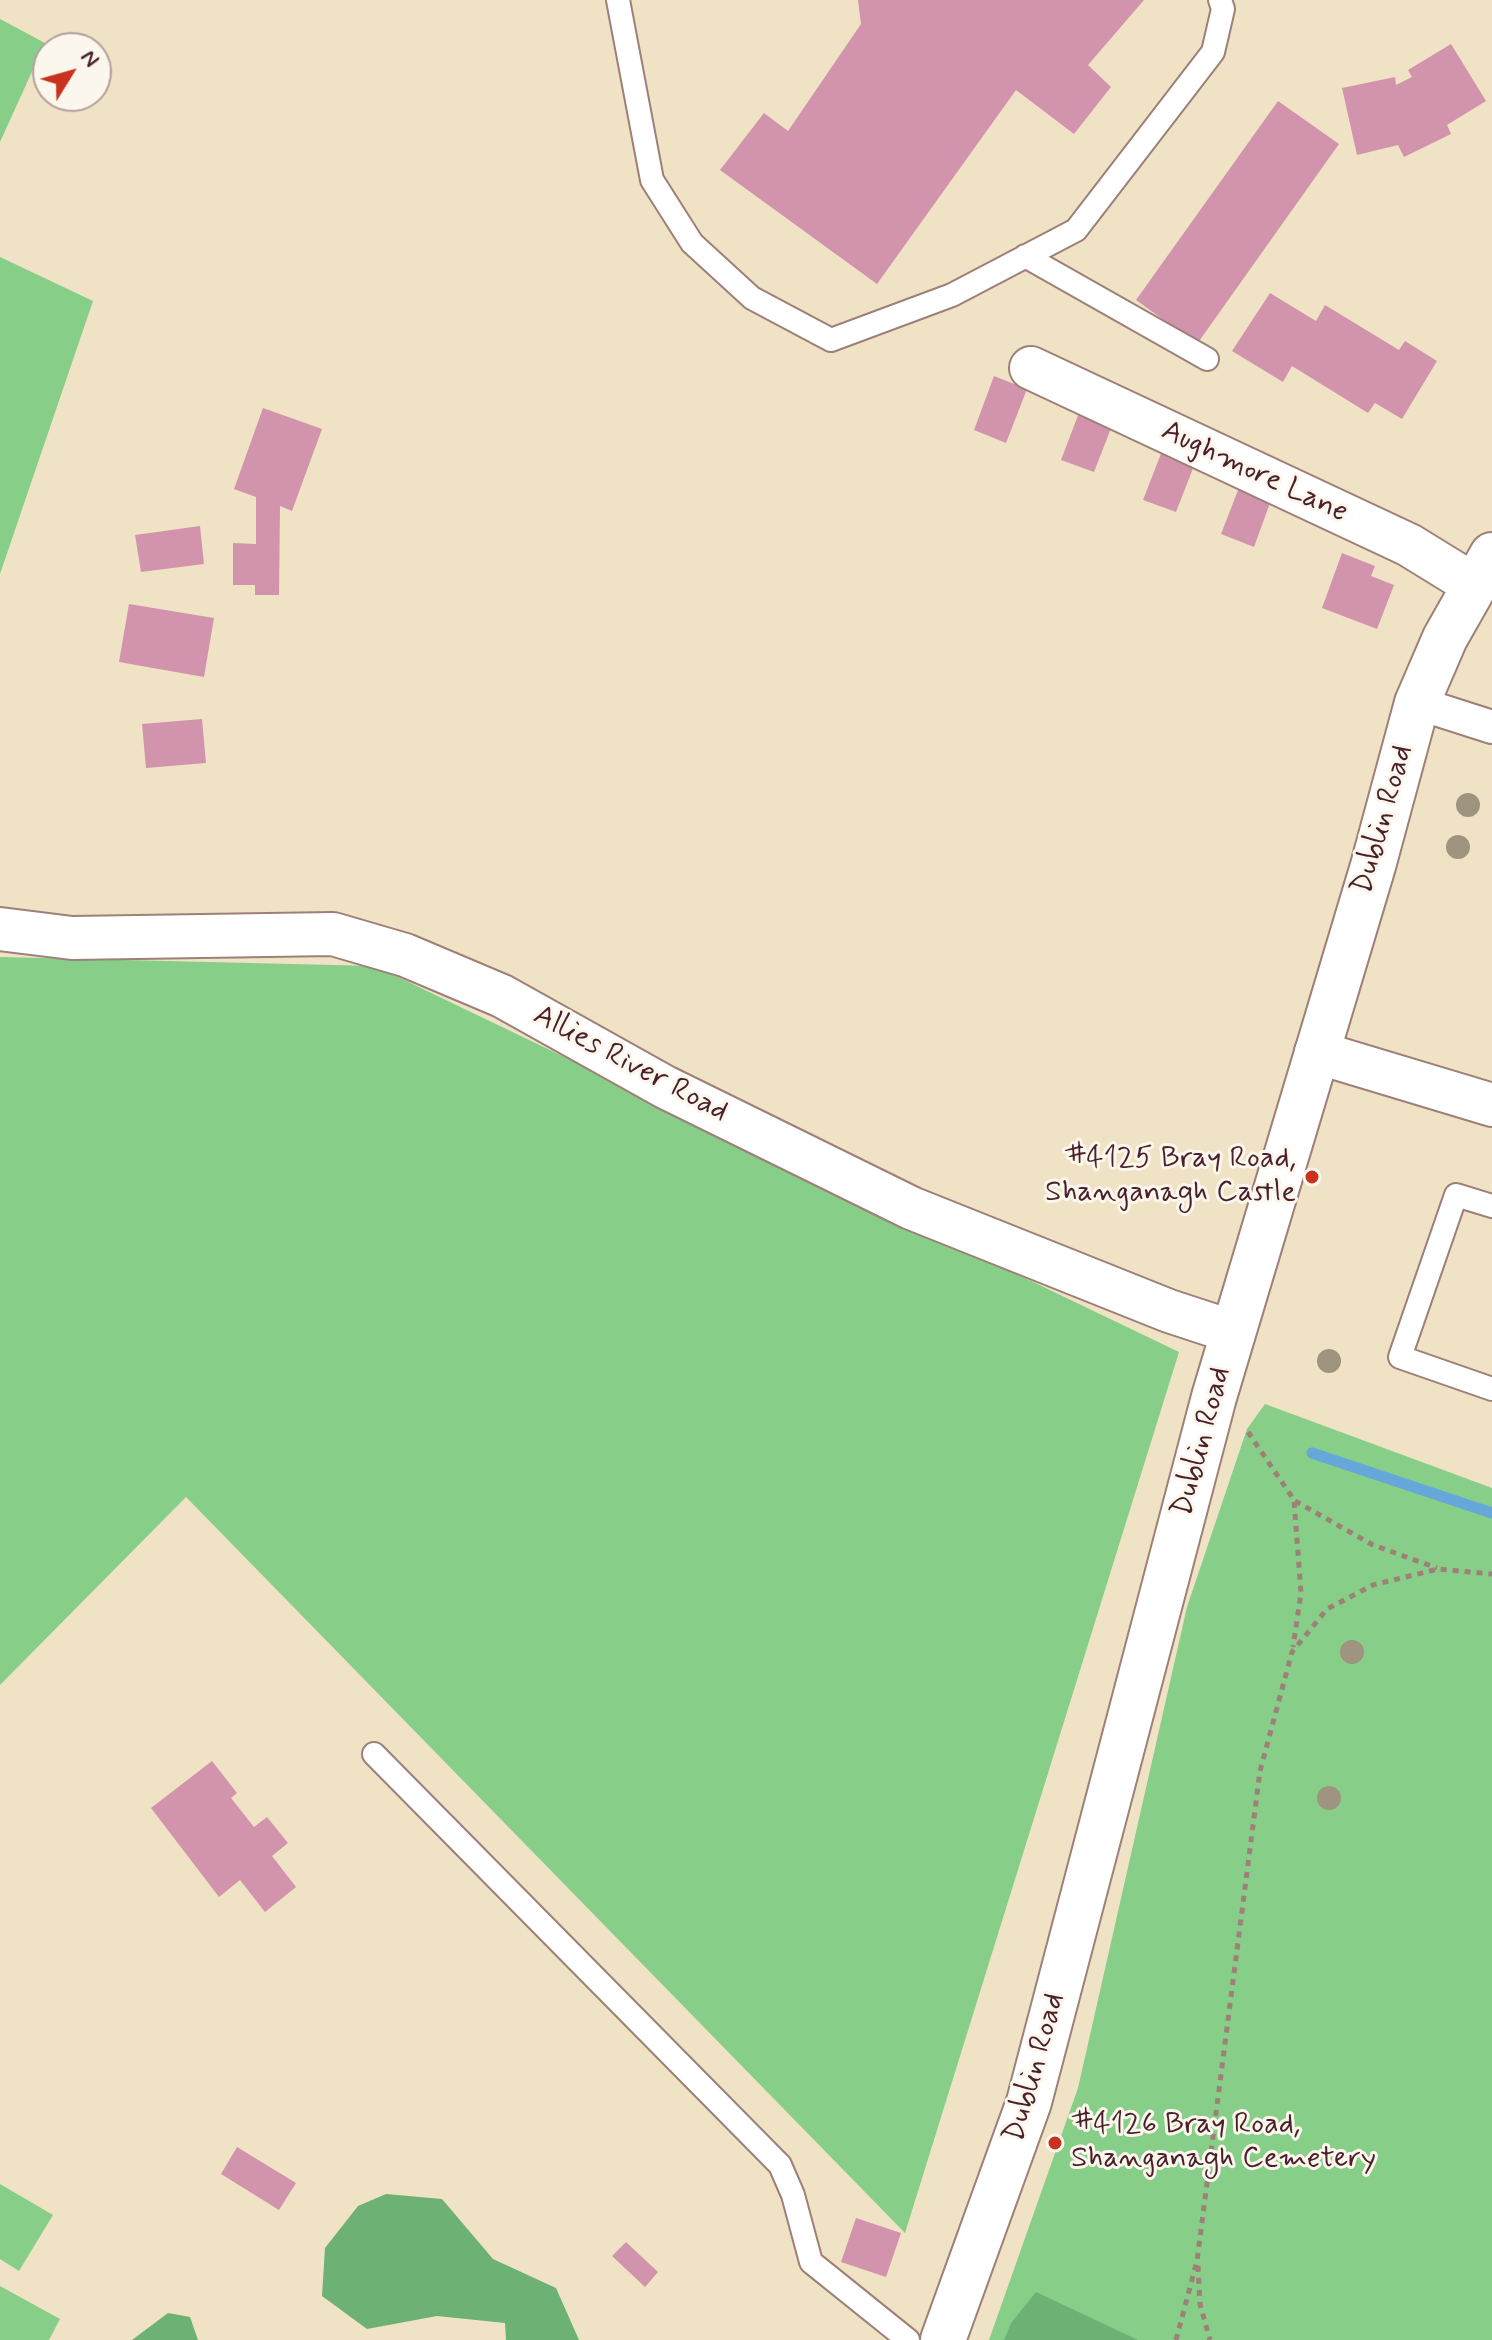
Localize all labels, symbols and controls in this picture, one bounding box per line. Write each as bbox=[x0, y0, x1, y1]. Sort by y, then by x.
north arrow bbox=[32, 32, 112, 112]
text: N bbox=[74, 44, 105, 73]
street label: Aughmore Lane bbox=[1155, 414, 1353, 532]
street label: Dublin Road bbox=[1346, 741, 1422, 899]
street label: Allies River Road bbox=[527, 999, 733, 1131]
place label: #4125 Bray Road, Shanganagh Castle bbox=[1045, 1142, 1296, 1212]
marker: #4125 Bray Road, Shanganagh Castle bbox=[1303, 1168, 1321, 1186]
street label: Dublin Road bbox=[1166, 1363, 1240, 1521]
street label: Dublin Road bbox=[998, 1989, 1074, 2147]
place label: #4126 Bray Road, Shanganagh Cemetery bbox=[1071, 2108, 1376, 2178]
marker: #4126 Bray Road, Shanganagh Cemetery bbox=[1046, 2134, 1064, 2152]

